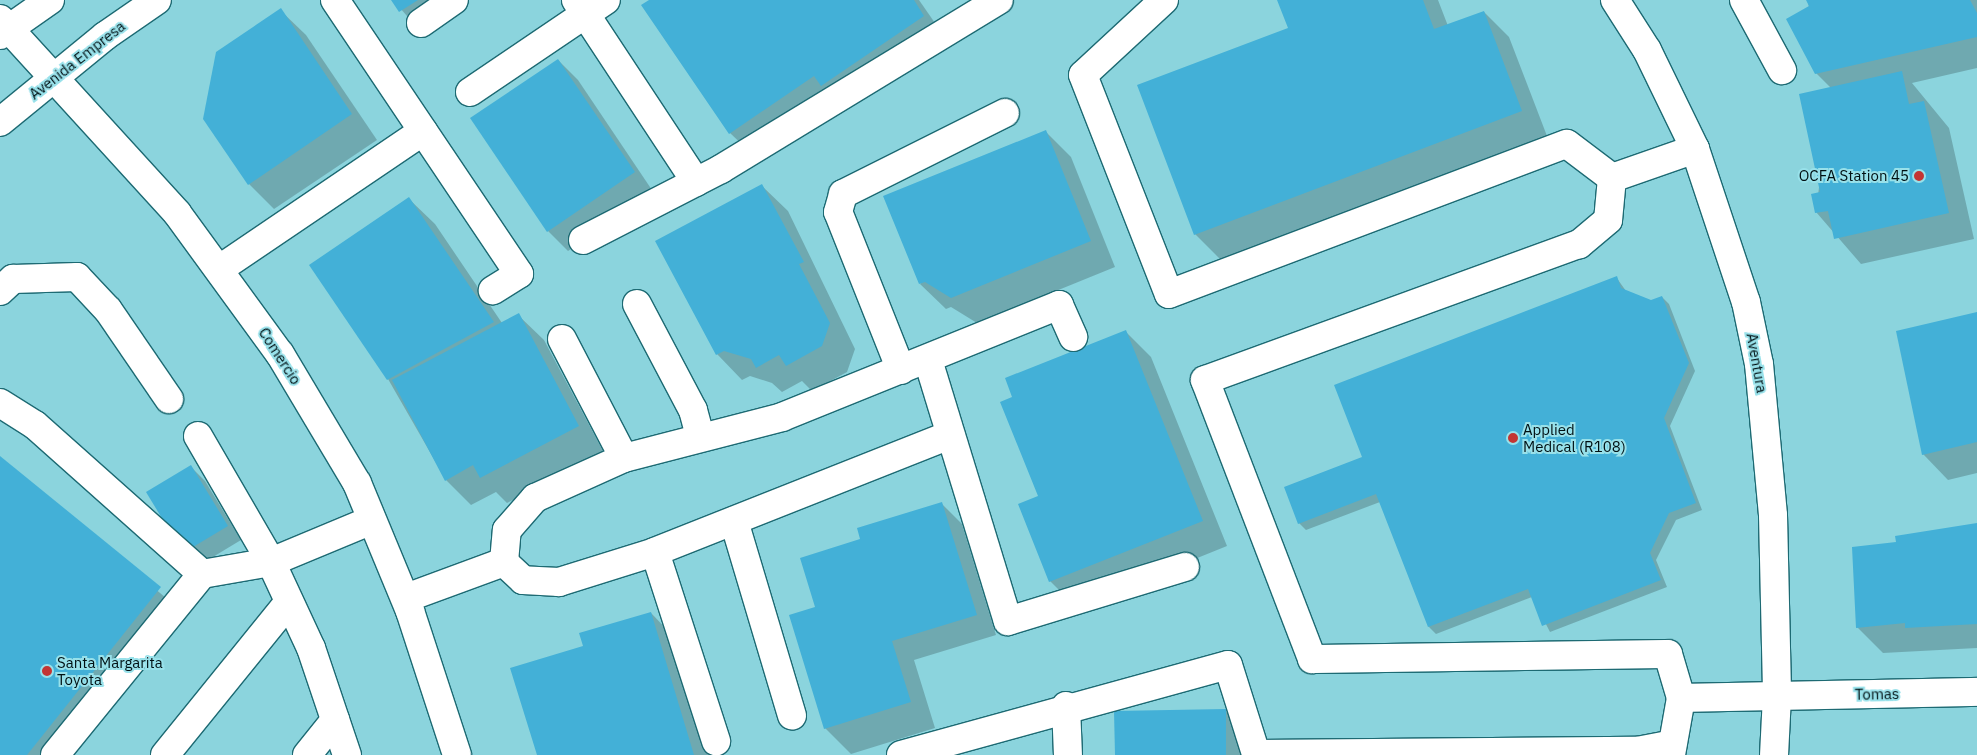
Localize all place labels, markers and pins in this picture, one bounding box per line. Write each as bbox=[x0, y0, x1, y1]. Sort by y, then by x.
place label: OCFA Station 45 bbox=[1799, 167, 1909, 185]
marker: OCFA Station 45 bbox=[1913, 170, 1925, 182]
place label: Applied Medical (R108) bbox=[1523, 420, 1626, 455]
marker: Applied Medical (R108) bbox=[1507, 432, 1519, 444]
place label: Santa Margarita Toyota bbox=[57, 653, 163, 688]
marker: Santa Margarita Toyota bbox=[41, 665, 53, 677]

